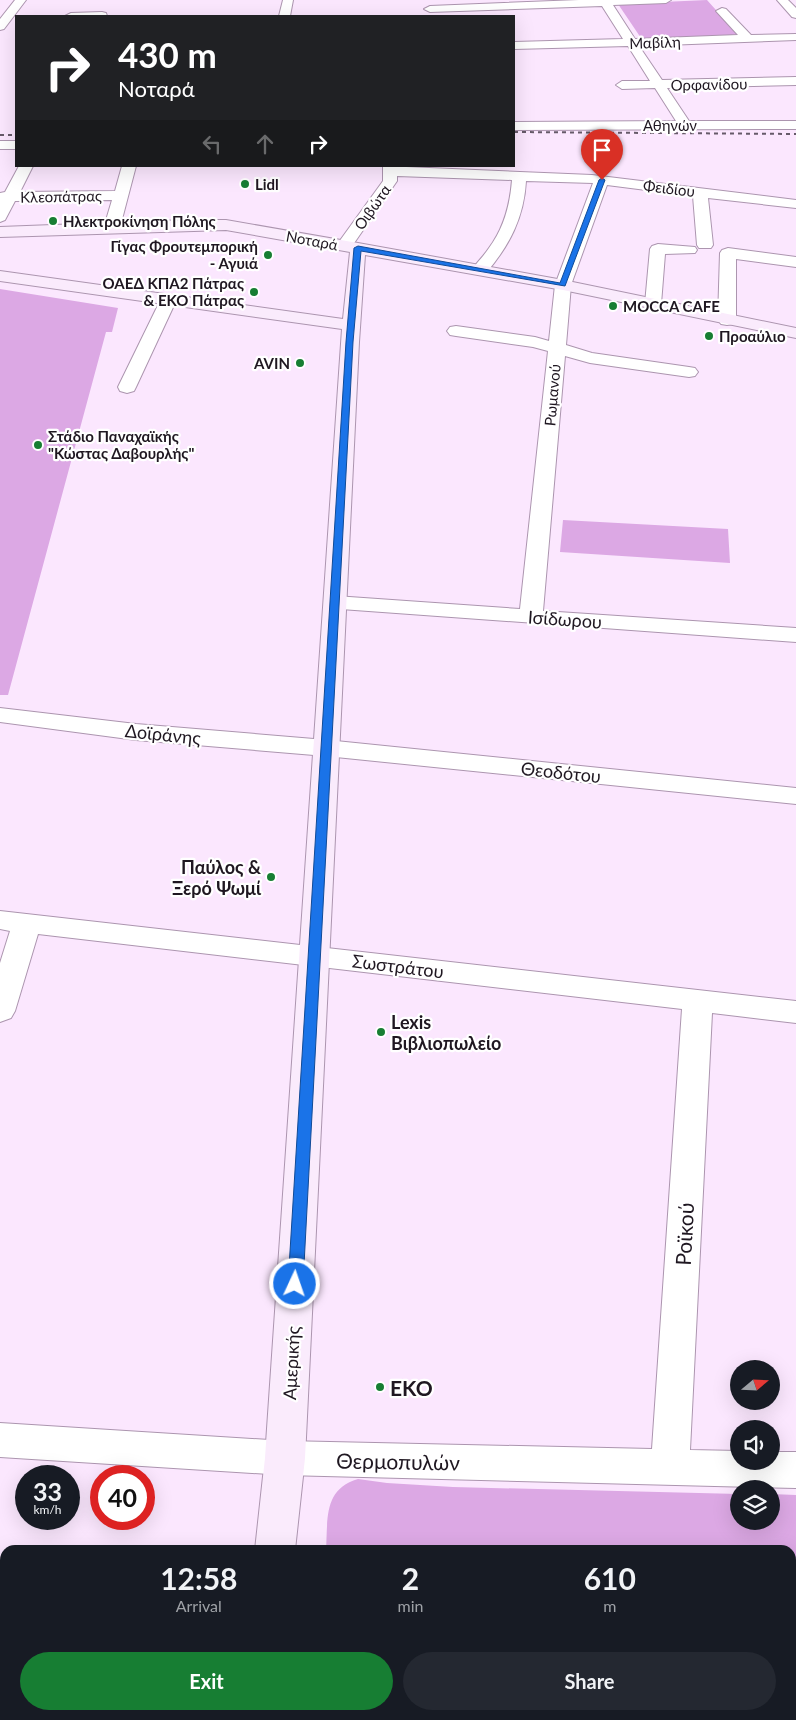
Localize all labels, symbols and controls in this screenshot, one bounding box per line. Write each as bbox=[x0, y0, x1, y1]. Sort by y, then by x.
street label: Μαβίλη bbox=[629, 32, 681, 52]
text: 430 m bbox=[118, 33, 217, 75]
icon: right bbox=[35, 35, 100, 100]
street label: Ορφανίδου bbox=[670, 74, 748, 94]
text: Νοταρά bbox=[118, 75, 195, 102]
street label: Αθηνών bbox=[643, 116, 697, 134]
pin bbox=[581, 129, 623, 180]
icon: left bbox=[198, 130, 226, 158]
icon: ahead bbox=[251, 130, 279, 158]
icon: right bbox=[304, 130, 332, 158]
icon: arrive bbox=[588, 136, 616, 164]
place label: Lidl bbox=[255, 175, 279, 193]
street label: Φειδίου bbox=[642, 176, 696, 200]
marker: Lidl bbox=[239, 178, 251, 190]
street label: Οιβώτα bbox=[350, 181, 394, 233]
street label: Κλεοπάτρας bbox=[20, 186, 102, 206]
place label: Ηλεκτροκίνηση Πόλης bbox=[63, 212, 216, 230]
marker: Ηλεκτροκίνηση Πόλης bbox=[47, 215, 59, 227]
street label: Νοταρά bbox=[285, 227, 339, 253]
place label: Γίγας Φρουτεμπορική - Αγυιά bbox=[110, 237, 258, 272]
marker: Γίγας Φρουτεμπορική - Αγυιά bbox=[262, 249, 274, 261]
place label: ΟΑΕΔ ΚΠΑ2 Πάτρας & ΕΚΟ Πάτρας bbox=[103, 274, 244, 309]
marker: ΟΑΕΔ ΚΠΑ2 Πάτρας & ΕΚΟ Πάτρας bbox=[248, 286, 260, 298]
place label: MOCCA CAFE bbox=[623, 297, 720, 315]
marker: MOCCA CAFE bbox=[607, 300, 619, 312]
place label: Προαύλιο bbox=[719, 327, 786, 345]
marker: Προαύλιο bbox=[703, 330, 715, 342]
place label: AVIN bbox=[253, 354, 290, 372]
marker: AVIN bbox=[294, 357, 306, 369]
street label: Ρωμανού bbox=[540, 363, 564, 427]
place label: Στάδιο Παναχαϊκής "Κώστας Δαβουρλής" bbox=[48, 427, 194, 462]
marker: Στάδιο Παναχαϊκής "Κώστας Δαβουρλής" bbox=[32, 439, 44, 451]
street label: Ισίδωρου bbox=[527, 605, 603, 633]
street label: Δοϊράνης bbox=[124, 719, 202, 749]
street label: Θεοδότου bbox=[520, 757, 602, 787]
place label: Παύλος & Ξερό Ψωμί bbox=[172, 856, 262, 899]
marker: Παύλος & Ξερό Ψωμί bbox=[265, 871, 277, 883]
street label: Σωστράτου bbox=[351, 949, 445, 983]
place label: Lexis Βιβλιοπωλείο bbox=[391, 1011, 501, 1054]
marker: Lexis Βιβλιοπωλείο bbox=[375, 1026, 387, 1038]
street label: Ροϊκού bbox=[670, 1202, 698, 1266]
position arrow bbox=[268, 1257, 320, 1309]
street label: Αμερικής bbox=[278, 1325, 304, 1401]
north arrow bbox=[730, 1360, 780, 1410]
map controls bbox=[730, 1360, 780, 1530]
place label: EKO bbox=[390, 1375, 433, 1400]
marker: EKO bbox=[374, 1381, 386, 1393]
button: sound bbox=[730, 1420, 780, 1470]
street label: Θερμοπυλών bbox=[336, 1447, 460, 1475]
speed limit sign: 40 bbox=[90, 1465, 155, 1530]
text: 33 bbox=[33, 1476, 62, 1506]
button: layers bbox=[730, 1480, 780, 1530]
text: km/h bbox=[33, 1502, 62, 1517]
text: 12:58 bbox=[160, 1560, 237, 1596]
text: 2 bbox=[402, 1560, 419, 1596]
text: 610 bbox=[584, 1560, 636, 1596]
text: Arrival bbox=[176, 1596, 222, 1615]
text: min bbox=[398, 1596, 424, 1615]
text: m bbox=[603, 1596, 616, 1615]
button: Exit bbox=[20, 1652, 393, 1710]
button: Share bbox=[403, 1652, 776, 1710]

